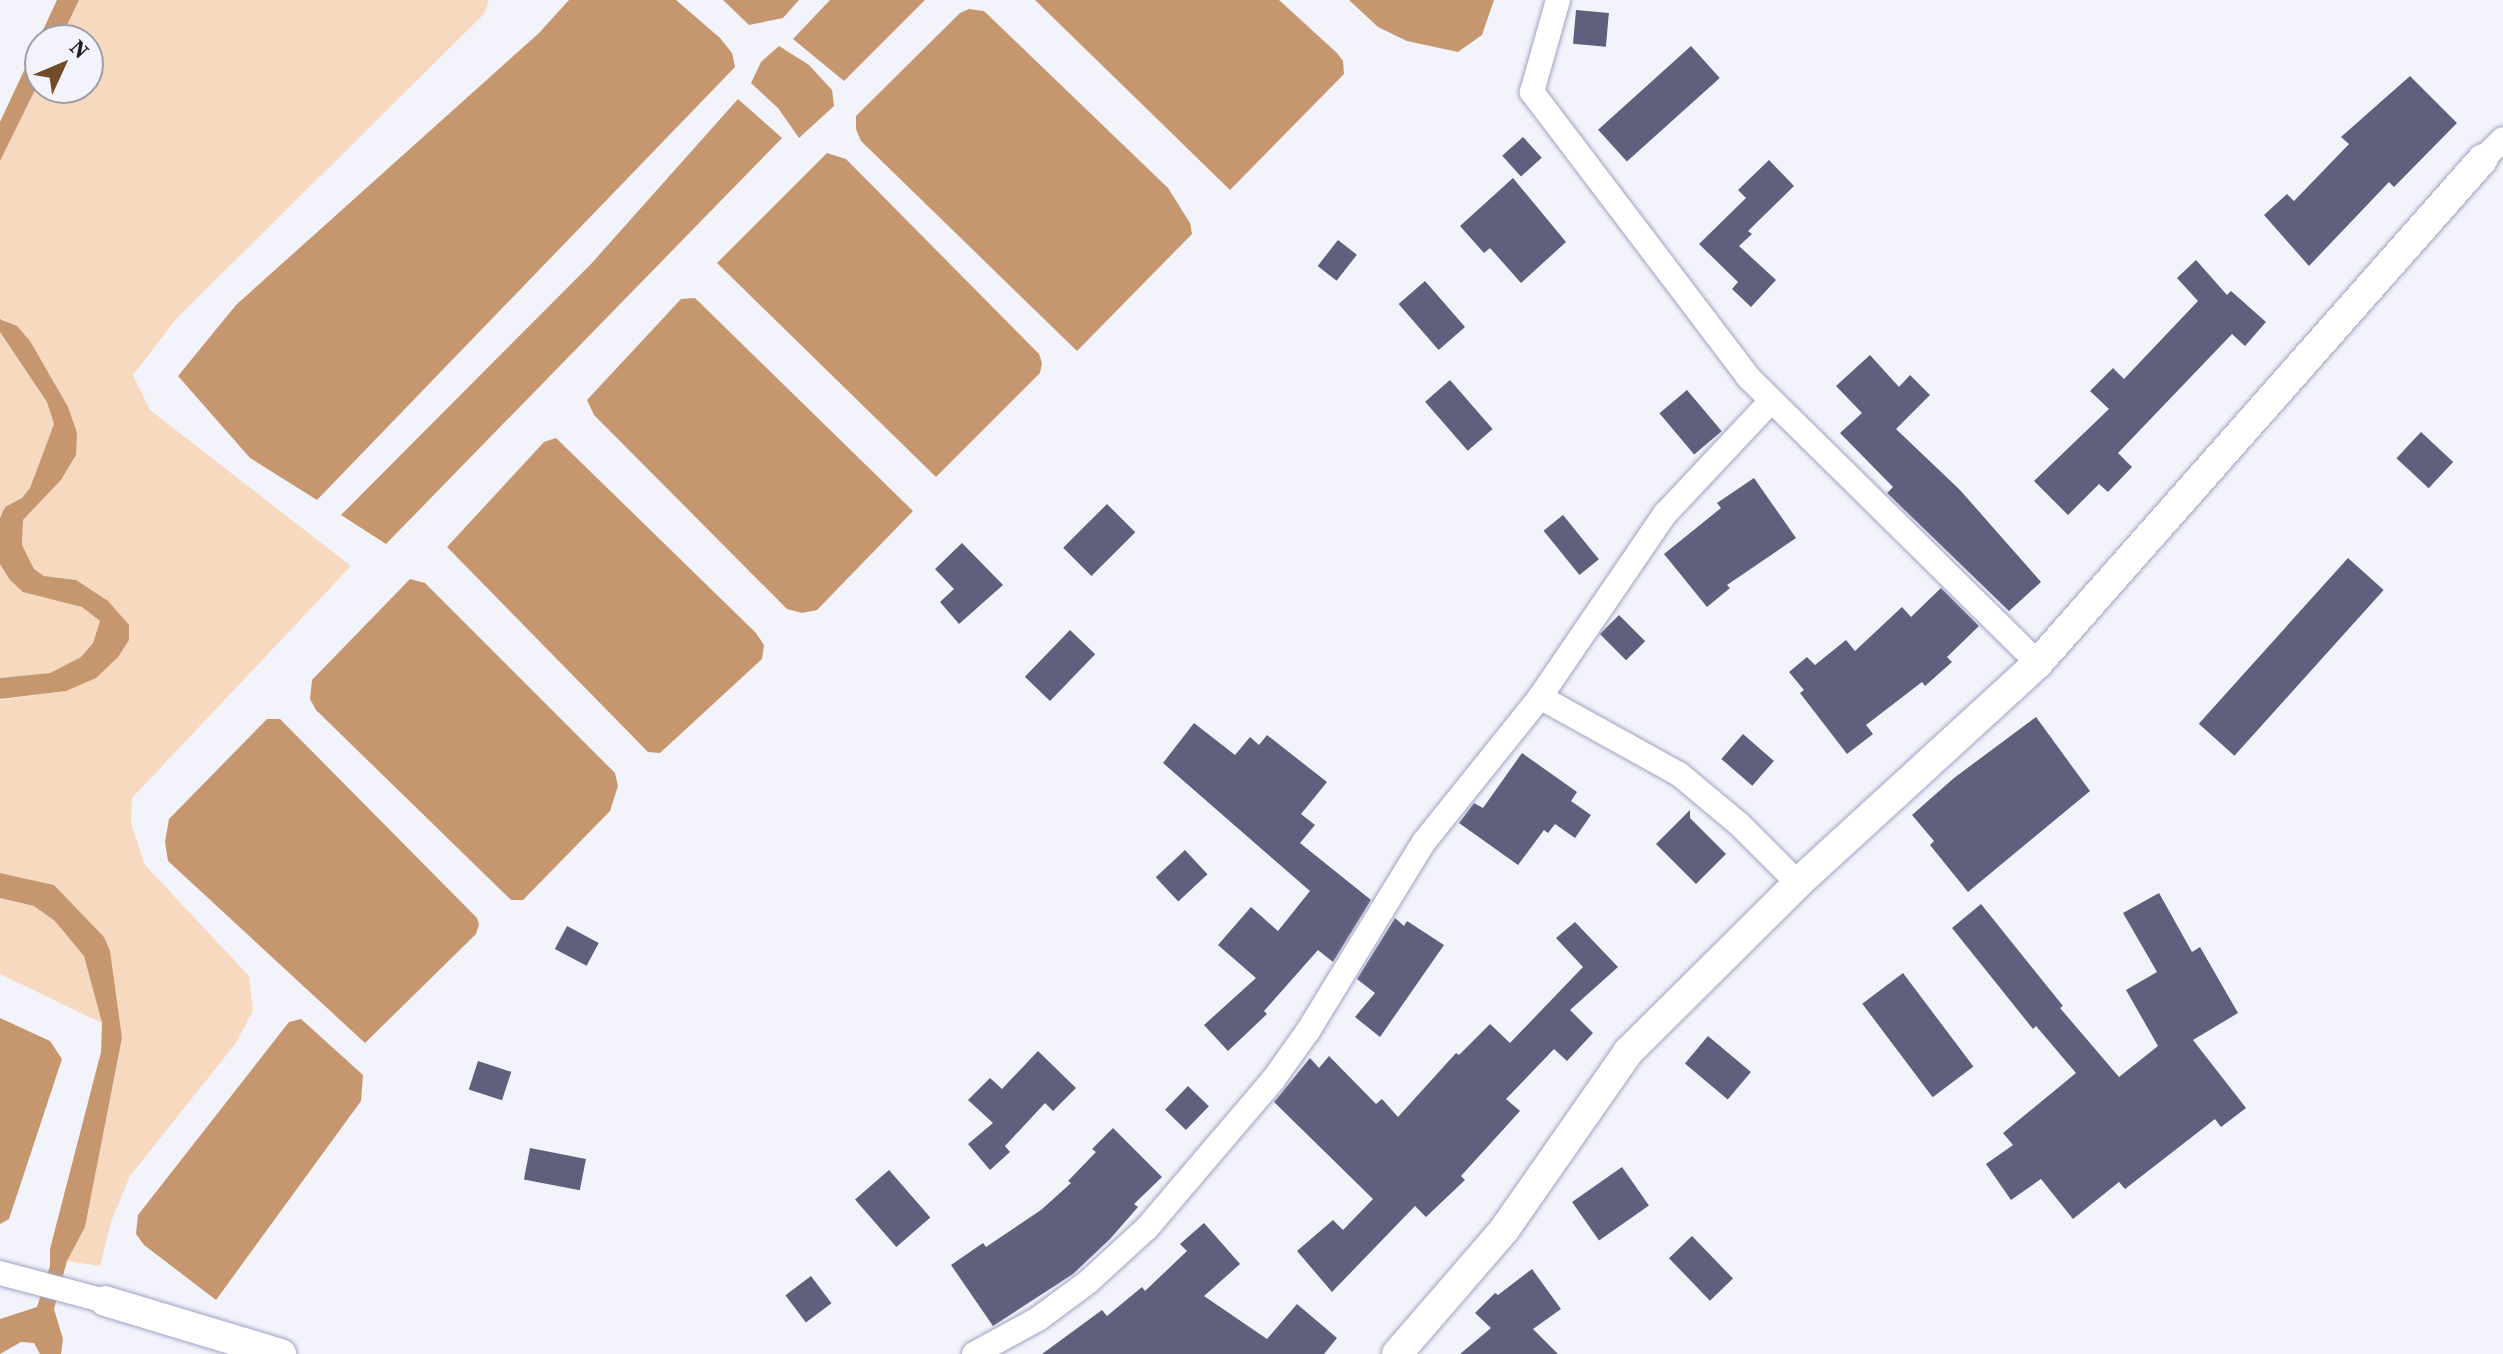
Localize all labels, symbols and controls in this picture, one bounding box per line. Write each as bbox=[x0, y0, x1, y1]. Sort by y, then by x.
north arrow bbox=[24, 24, 104, 104]
text: N bbox=[63, 33, 96, 65]

